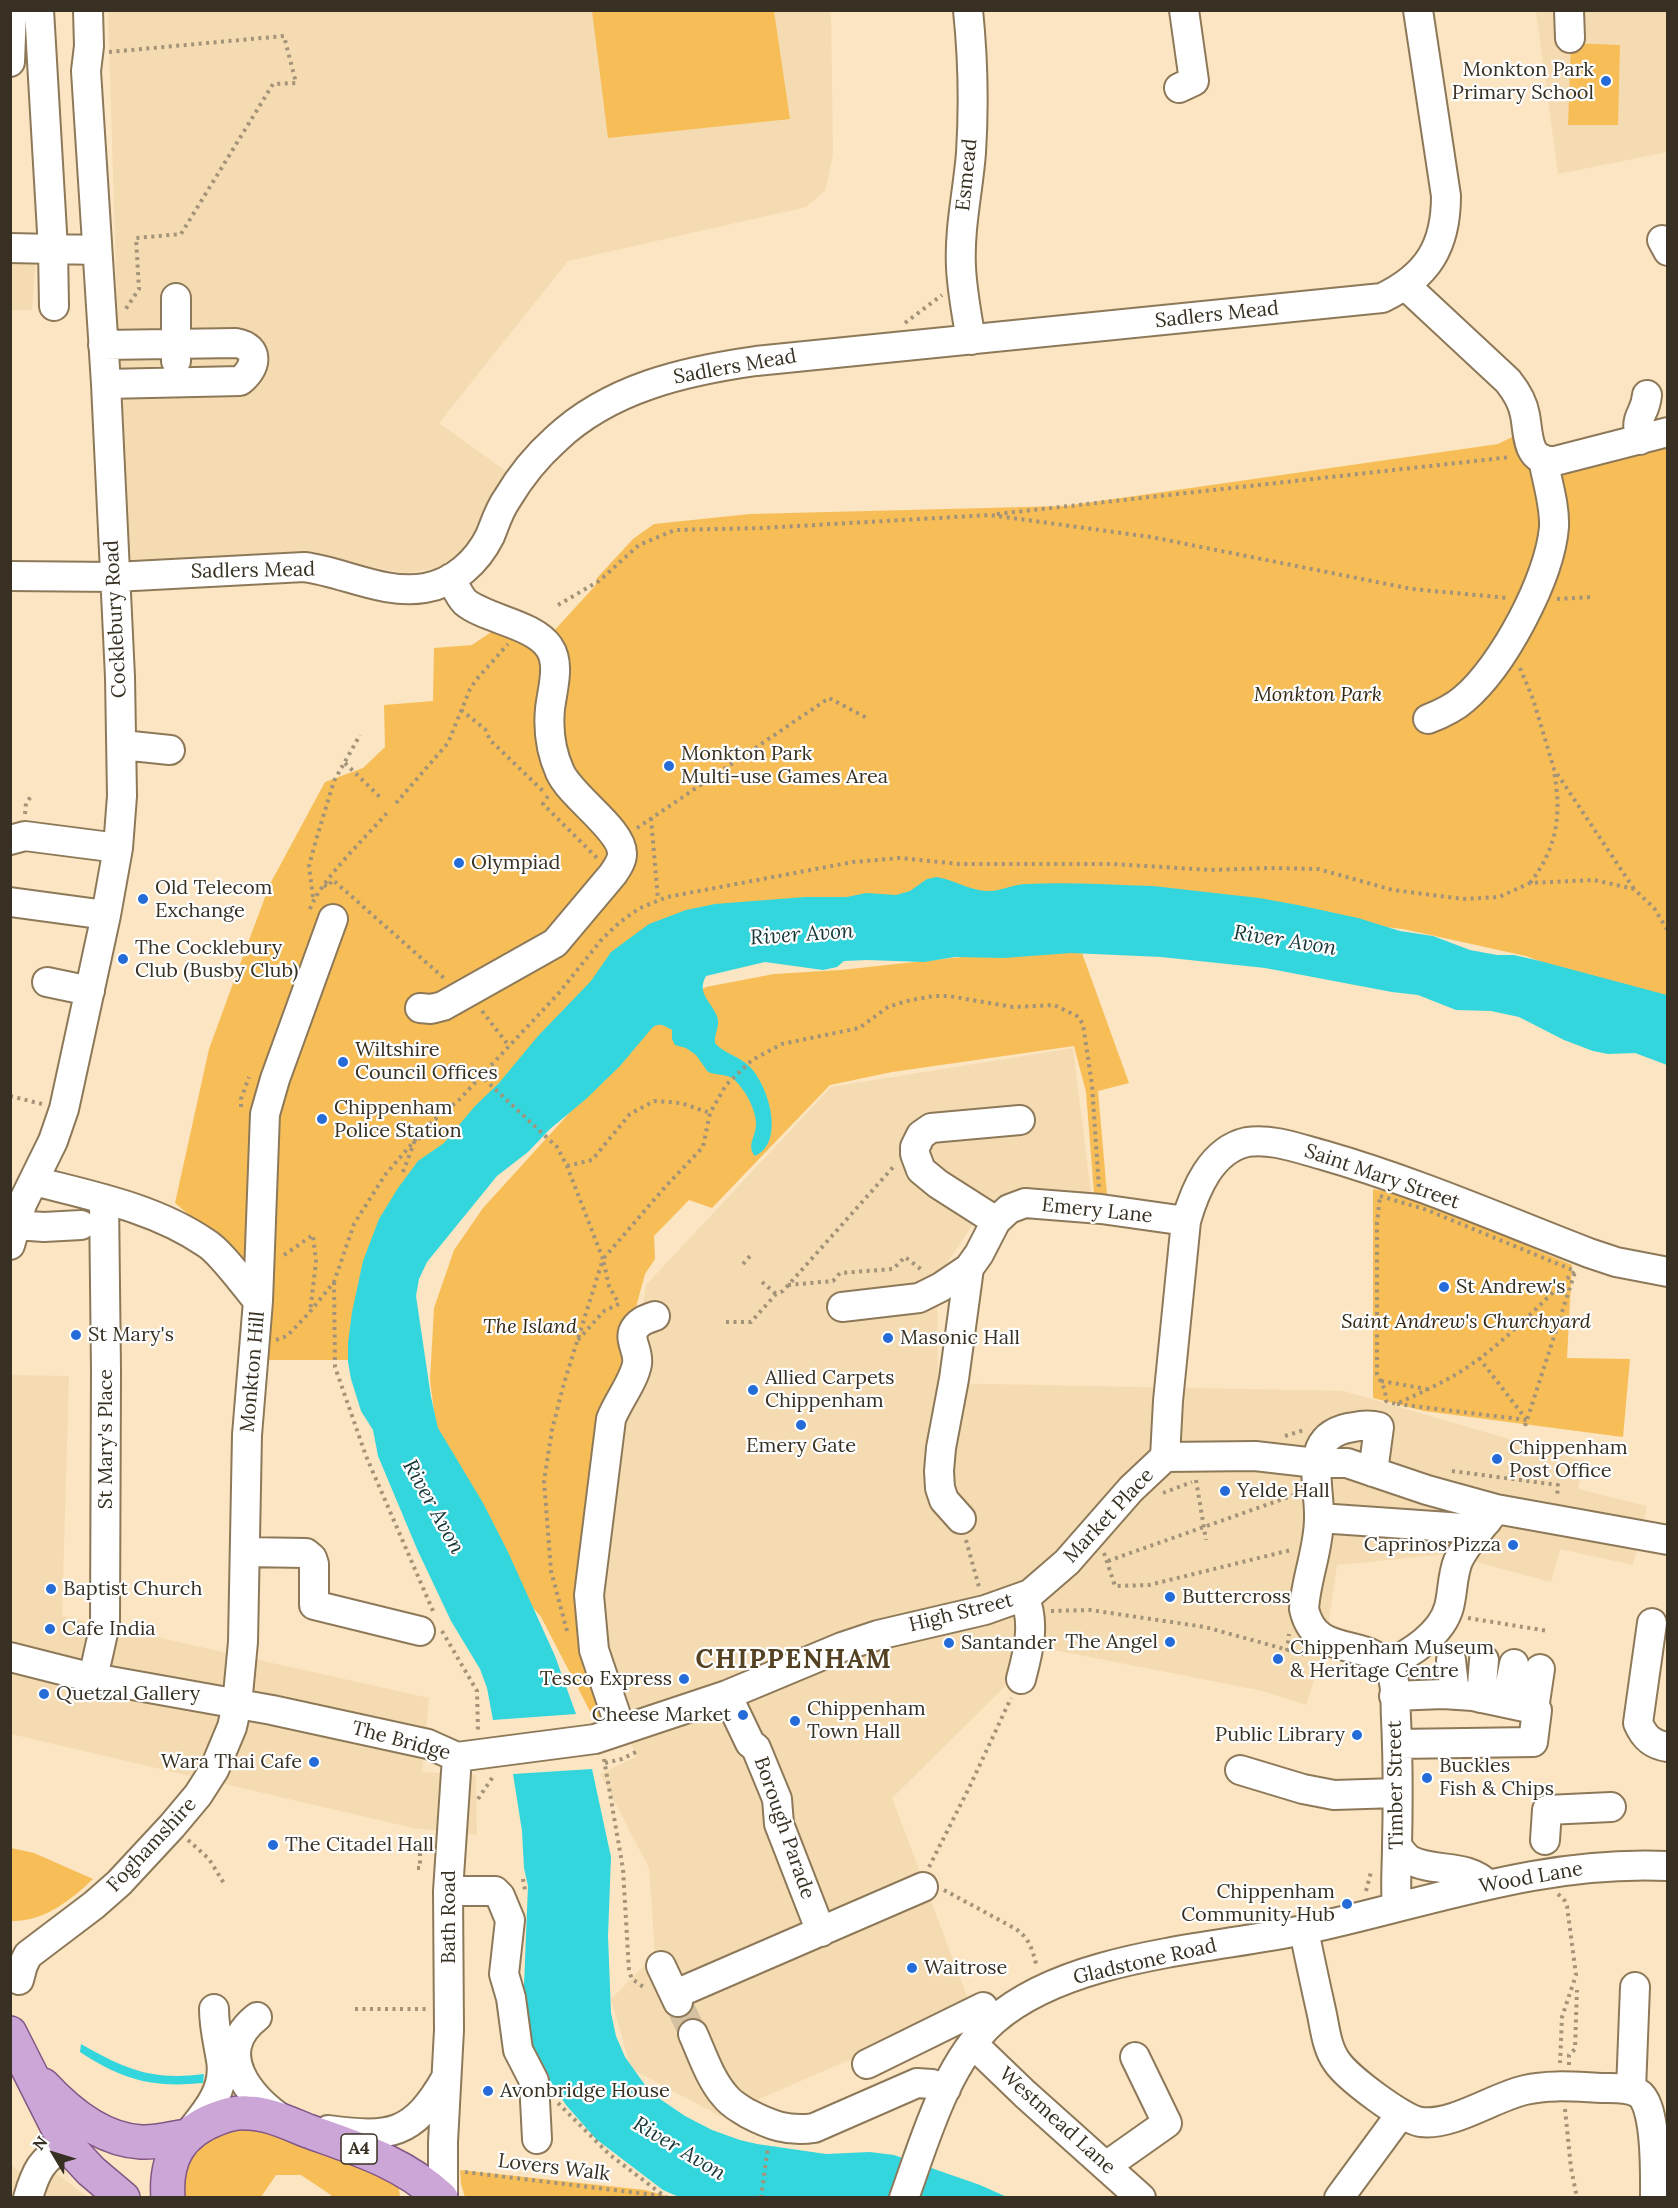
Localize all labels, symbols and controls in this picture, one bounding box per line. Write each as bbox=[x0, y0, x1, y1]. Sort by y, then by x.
place label: Monkton Park Primary School bbox=[1452, 58, 1594, 105]
marker: Monkton Park Primary School bbox=[1599, 74, 1613, 88]
street label: Esmead bbox=[951, 138, 983, 212]
street label: Sadlers Mead bbox=[1154, 297, 1280, 333]
street label: Sadlers Mead bbox=[672, 344, 798, 390]
street label: Cocklebury Road bbox=[100, 539, 132, 699]
street label: Sadlers Mead bbox=[191, 558, 315, 584]
park label: Monkton Park bbox=[1254, 683, 1382, 707]
place label: Monkton Park Multi-use Games Area bbox=[681, 742, 888, 789]
marker: Monkton Park Multi-use Games Area bbox=[662, 759, 676, 773]
place label: Olympiad bbox=[471, 851, 560, 875]
marker: Olympiad bbox=[452, 856, 466, 870]
place label: Old Telecom Exchange bbox=[155, 876, 272, 923]
marker: Old Telecom Exchange bbox=[136, 892, 150, 906]
water label: River Avon bbox=[749, 919, 855, 951]
water label: River Avon bbox=[1232, 920, 1338, 962]
place label: The Cocklebury Club (Busby Club) bbox=[135, 936, 298, 983]
marker: The Cocklebury Club (Busby Club) bbox=[116, 952, 130, 966]
place label: Wiltshire Council Offices bbox=[355, 1038, 498, 1085]
marker: Wiltshire Council Offices bbox=[336, 1055, 350, 1069]
place label: Chippenham Police Station bbox=[334, 1096, 462, 1143]
marker: Chippenham Police Station bbox=[315, 1112, 329, 1126]
street label: Saint Mary Street bbox=[1301, 1139, 1463, 1215]
street label: Emery Lane bbox=[1040, 1193, 1154, 1229]
place label: St Andrew's bbox=[1456, 1275, 1566, 1299]
marker: St Andrew's bbox=[1437, 1280, 1451, 1294]
street label: Monkton Hill bbox=[236, 1310, 270, 1434]
park label: Saint Andrew's Churchyard bbox=[1341, 1310, 1591, 1334]
park label: The Island bbox=[483, 1315, 577, 1339]
place label: St Mary's bbox=[88, 1323, 174, 1347]
place label: Masonic Hall bbox=[900, 1326, 1020, 1350]
marker: St Mary's bbox=[69, 1328, 83, 1342]
marker: Masonic Hall bbox=[881, 1331, 895, 1345]
place label: Allied Carpets Chippenham bbox=[765, 1366, 895, 1413]
street label: St Mary's Place bbox=[94, 1369, 118, 1509]
marker: Allied Carpets Chippenham bbox=[746, 1383, 760, 1397]
marker: Emery Gate bbox=[794, 1418, 808, 1432]
place label: Emery Gate bbox=[746, 1434, 856, 1458]
place label: Chippenham Post Office bbox=[1509, 1436, 1628, 1483]
marker: Chippenham Post Office bbox=[1490, 1452, 1504, 1466]
water label: River Avon bbox=[397, 1455, 469, 1559]
street label: Market Place bbox=[1059, 1464, 1159, 1568]
place label: Yelde Hall bbox=[1237, 1479, 1330, 1503]
marker: Yelde Hall bbox=[1218, 1484, 1232, 1498]
place label: Caprinos Pizza bbox=[1364, 1533, 1501, 1557]
marker: Caprinos Pizza bbox=[1506, 1538, 1520, 1552]
place label: Baptist Church bbox=[63, 1577, 202, 1601]
marker: Baptist Church bbox=[44, 1582, 58, 1596]
place label: Buttercross bbox=[1182, 1585, 1291, 1609]
street label: High Street bbox=[906, 1588, 1016, 1638]
marker: Buttercross bbox=[1163, 1590, 1177, 1604]
place label: Cafe India bbox=[62, 1617, 156, 1641]
marker: Cafe India bbox=[43, 1622, 57, 1636]
place label: The Angel bbox=[1065, 1630, 1158, 1654]
place label: Santander bbox=[961, 1631, 1056, 1655]
marker: The Angel bbox=[1163, 1635, 1177, 1649]
marker: Santander bbox=[942, 1636, 956, 1650]
place label: Chippenham Museum & Heritage Centre bbox=[1290, 1636, 1494, 1683]
district label: CHIPPENHAM bbox=[696, 1645, 892, 1677]
marker: Chippenham Museum & Heritage Centre bbox=[1271, 1652, 1285, 1666]
place label: Tesco Express bbox=[540, 1667, 672, 1691]
marker: Tesco Express bbox=[677, 1672, 691, 1686]
place label: Quetzal Gallery bbox=[56, 1682, 200, 1706]
marker: Quetzal Gallery bbox=[37, 1687, 51, 1701]
place label: Chippenham Town Hall bbox=[807, 1697, 926, 1744]
place label: Cheese Market bbox=[592, 1703, 731, 1727]
marker: Cheese Market bbox=[736, 1708, 750, 1722]
marker: Chippenham Town Hall bbox=[788, 1714, 802, 1728]
street label: The Bridge bbox=[349, 1716, 453, 1766]
street label: Timber Street bbox=[1383, 1720, 1409, 1850]
place label: Public Library bbox=[1215, 1723, 1345, 1747]
marker: Public Library bbox=[1350, 1728, 1364, 1742]
place label: Wara Thai Cafe bbox=[161, 1750, 302, 1774]
street label: Borough Parade bbox=[748, 1754, 820, 1902]
place label: Buckles Fish & Chips bbox=[1439, 1754, 1554, 1801]
marker: Wara Thai Cafe bbox=[307, 1755, 321, 1769]
marker: Buckles Fish & Chips bbox=[1420, 1771, 1434, 1785]
street label: Foghamshire bbox=[102, 1793, 202, 1897]
place label: The Citadel Hall bbox=[285, 1833, 434, 1857]
marker: The Citadel Hall bbox=[266, 1838, 280, 1852]
street label: Wood Lane bbox=[1477, 1857, 1585, 1899]
street label: Bath Road bbox=[437, 1870, 461, 1964]
place label: Chippenham Community Hub bbox=[1181, 1880, 1335, 1927]
marker: Chippenham Community Hub bbox=[1340, 1897, 1354, 1911]
street label: Gladstone Road bbox=[1071, 1934, 1219, 1990]
place label: Waitrose bbox=[924, 1956, 1007, 1980]
marker: Waitrose bbox=[905, 1961, 919, 1975]
street label: Westmead Lane bbox=[994, 2062, 1120, 2180]
place label: Avonbridge House bbox=[500, 2079, 670, 2103]
marker: Avonbridge House bbox=[481, 2084, 495, 2098]
water label: River Avon bbox=[628, 2111, 730, 2187]
north arrow bbox=[24, 2124, 84, 2184]
text: N bbox=[28, 2132, 52, 2154]
road number: A4 bbox=[341, 2134, 377, 2164]
street label: Lovers Walk bbox=[497, 2149, 611, 2187]

